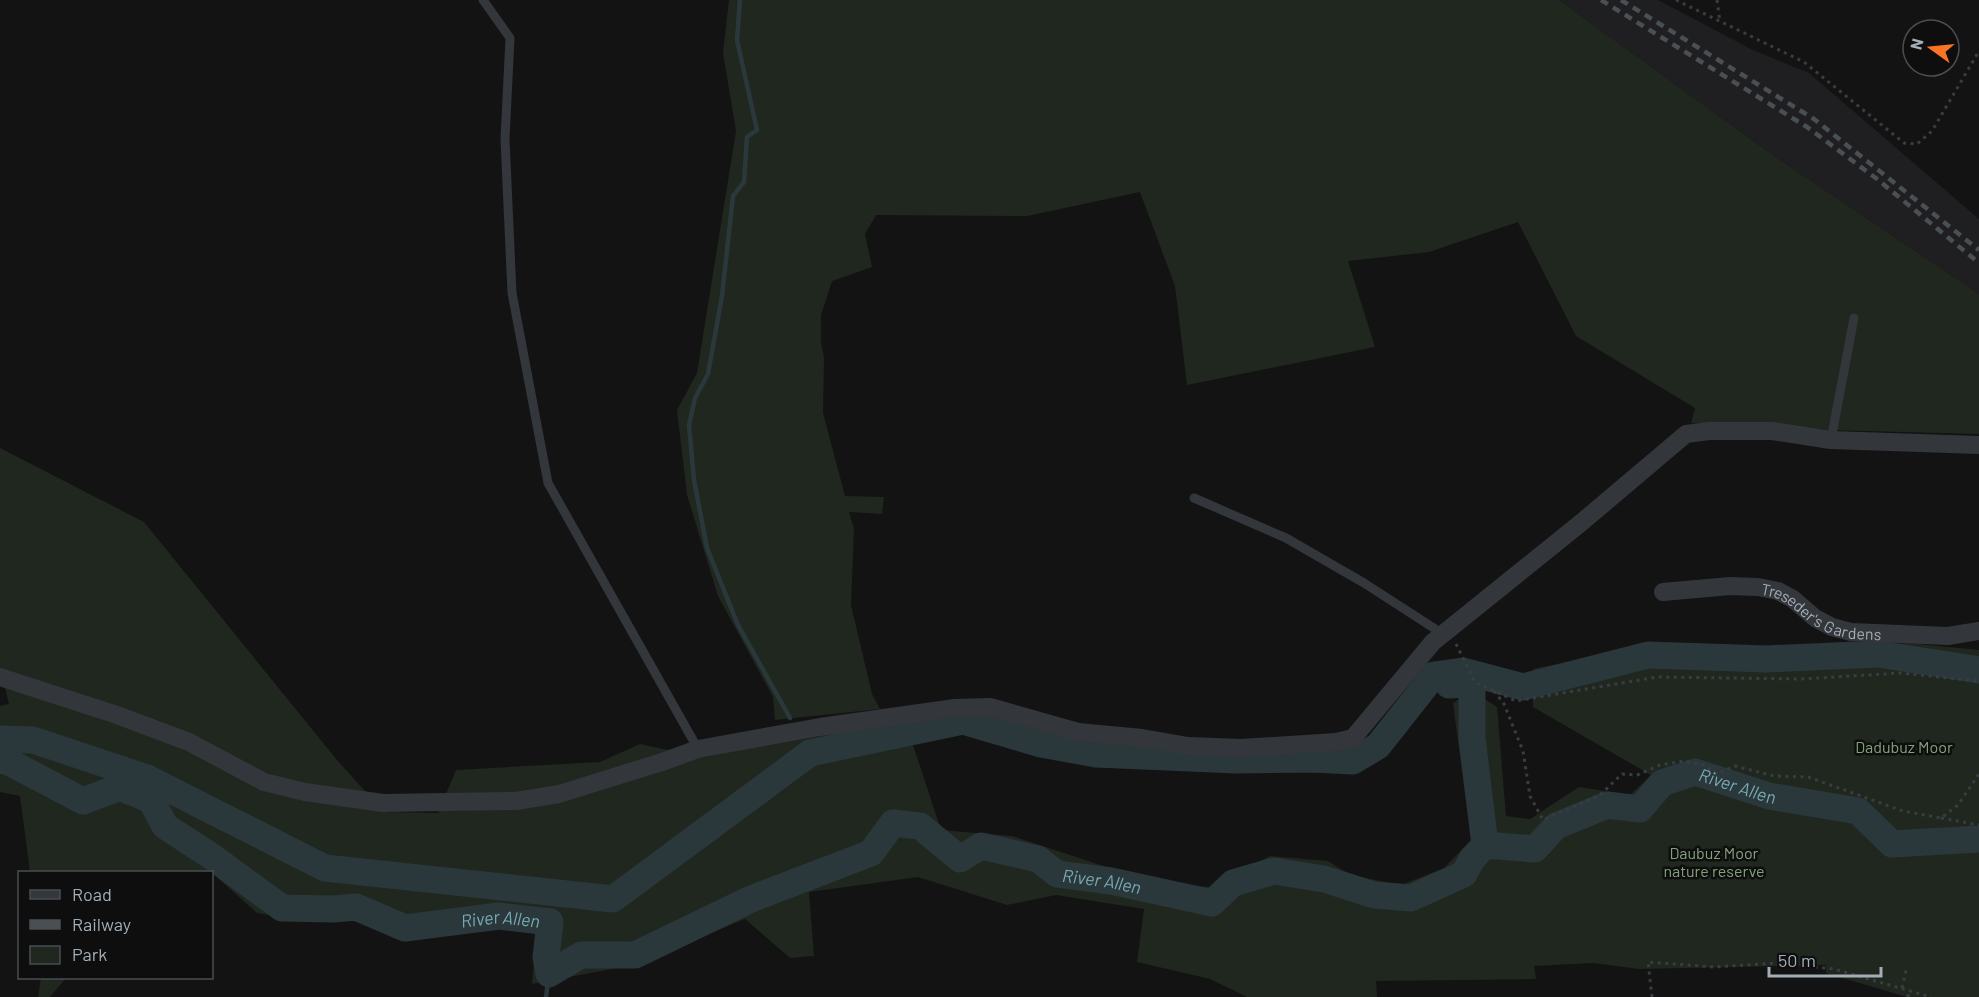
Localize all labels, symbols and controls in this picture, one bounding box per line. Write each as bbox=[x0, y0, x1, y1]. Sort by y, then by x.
north arrow bbox=[1901, 18, 1961, 78]
text: N bbox=[1905, 36, 1927, 52]
street label: Treseder's Gardens bbox=[1760, 578, 1882, 643]
park label: Dadubuz Moor bbox=[1855, 737, 1953, 756]
water label: River Allen bbox=[1696, 763, 1778, 808]
park label: Daubuz Moor nature reserve bbox=[1663, 843, 1765, 880]
water label: River Allen bbox=[1061, 864, 1143, 898]
legend bbox=[18, 871, 213, 979]
text: Road bbox=[72, 883, 112, 905]
water label: River Allen bbox=[459, 905, 541, 932]
text: Railway bbox=[72, 913, 131, 935]
scale bar bbox=[1769, 940, 1882, 978]
text: Park bbox=[72, 943, 107, 965]
text: 50 m bbox=[1778, 949, 1816, 971]

